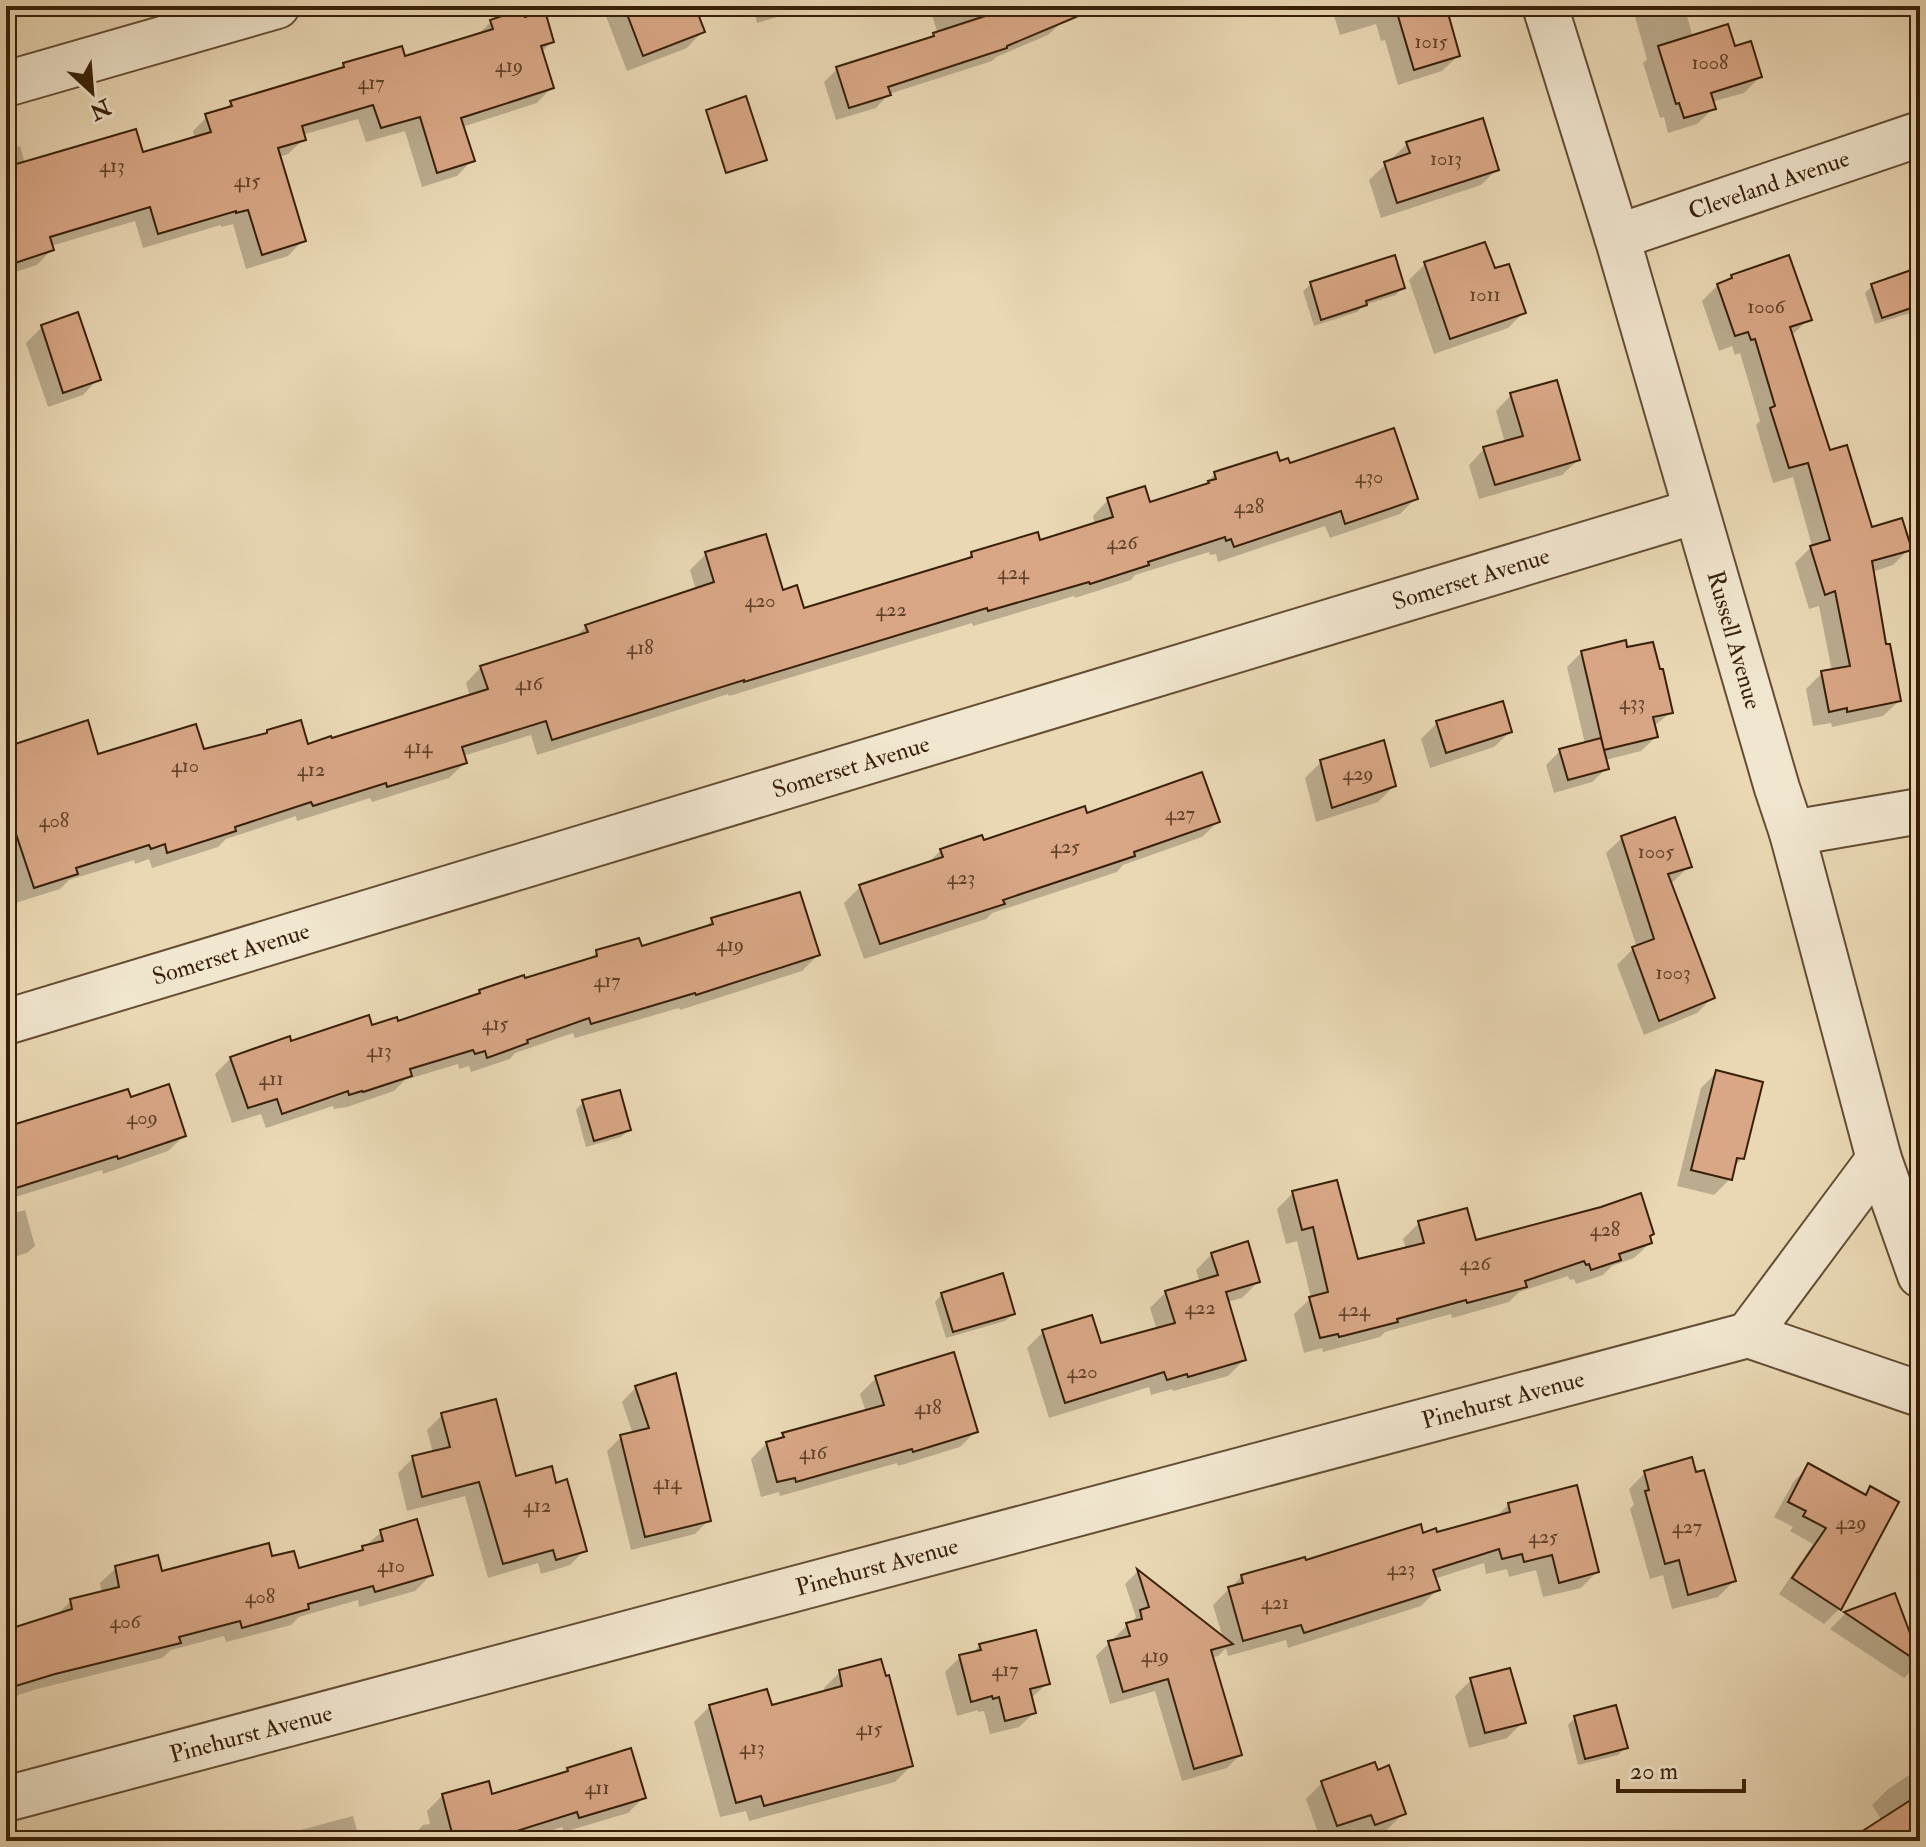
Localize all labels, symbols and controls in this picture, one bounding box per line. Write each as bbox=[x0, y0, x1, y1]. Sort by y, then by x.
house number: 1015 bbox=[1414, 29, 1448, 54]
house number: 1008 bbox=[1692, 50, 1728, 75]
north arrow bbox=[52, 52, 132, 132]
house number: 419 bbox=[495, 53, 523, 78]
house number: 417 bbox=[357, 70, 385, 95]
text: N bbox=[85, 92, 116, 126]
street label: Cleveland Avenue bbox=[1684, 143, 1854, 227]
house number: 1013 bbox=[1430, 146, 1462, 171]
house number: 413 bbox=[99, 153, 125, 178]
house number: 415 bbox=[234, 168, 261, 193]
house number: 1011 bbox=[1469, 282, 1501, 307]
house number: 1006 bbox=[1747, 294, 1786, 319]
house number: 430 bbox=[1355, 464, 1383, 489]
house number: 428 bbox=[1234, 494, 1264, 519]
house number: 426 bbox=[1107, 530, 1138, 555]
street label: Somerset Avenue bbox=[1389, 540, 1553, 618]
house number: 424 bbox=[997, 560, 1030, 585]
street label: Russell Avenue bbox=[1699, 567, 1769, 713]
house number: 420 bbox=[744, 588, 776, 613]
house number: 422 bbox=[875, 597, 907, 622]
house number: 418 bbox=[626, 635, 654, 660]
house number: 416 bbox=[515, 671, 544, 696]
house number: 433 bbox=[1619, 690, 1645, 715]
street label: Somerset Avenue bbox=[769, 728, 933, 806]
house number: 414 bbox=[404, 734, 434, 759]
house number: 410 bbox=[171, 753, 199, 778]
house number: 412 bbox=[297, 757, 325, 782]
house number: 429 bbox=[1342, 761, 1374, 786]
house number: 427 bbox=[1165, 801, 1195, 826]
house number: 408 bbox=[39, 808, 69, 833]
house number: 425 bbox=[1050, 834, 1080, 859]
house number: 1005 bbox=[1638, 839, 1674, 864]
house number: 423 bbox=[947, 865, 975, 890]
street label: Somerset Avenue bbox=[149, 915, 313, 993]
house number: 419 bbox=[716, 932, 744, 957]
house number: 1003 bbox=[1655, 960, 1691, 985]
house number: 417 bbox=[593, 968, 621, 993]
house number: 415 bbox=[482, 1011, 509, 1036]
house number: 413 bbox=[366, 1038, 392, 1063]
house number: 411 bbox=[258, 1066, 284, 1091]
house number: 409 bbox=[126, 1105, 158, 1130]
house number: 428 bbox=[1590, 1217, 1620, 1242]
house number: 426 bbox=[1460, 1251, 1491, 1276]
house number: 422 bbox=[1184, 1295, 1216, 1320]
house number: 424 bbox=[1338, 1297, 1371, 1322]
house number: 420 bbox=[1066, 1359, 1098, 1384]
street label: Pinehurst Avenue bbox=[1418, 1363, 1588, 1437]
house number: 418 bbox=[914, 1395, 942, 1420]
house number: 416 bbox=[799, 1440, 828, 1465]
house number: 414 bbox=[653, 1470, 683, 1495]
house number: 412 bbox=[523, 1493, 551, 1518]
house number: 429 bbox=[1835, 1510, 1867, 1535]
house number: 427 bbox=[1672, 1514, 1702, 1539]
house number: 425 bbox=[1528, 1524, 1558, 1549]
street label: Pinehurst Avenue bbox=[792, 1530, 962, 1604]
house number: 410 bbox=[377, 1553, 405, 1578]
house number: 423 bbox=[1387, 1556, 1415, 1581]
house number: 408 bbox=[245, 1584, 275, 1609]
house number: 421 bbox=[1261, 1590, 1289, 1615]
house number: 406 bbox=[109, 1609, 141, 1634]
house number: 419 bbox=[1141, 1643, 1169, 1668]
house number: 417 bbox=[991, 1657, 1019, 1682]
street label: Pinehurst Avenue bbox=[166, 1697, 336, 1771]
house number: 415 bbox=[856, 1716, 883, 1741]
house number: 413 bbox=[739, 1735, 765, 1760]
scale bar bbox=[1618, 1743, 1744, 1793]
text: 20 m bbox=[1630, 1756, 1679, 1787]
house number: 411 bbox=[584, 1775, 610, 1800]

